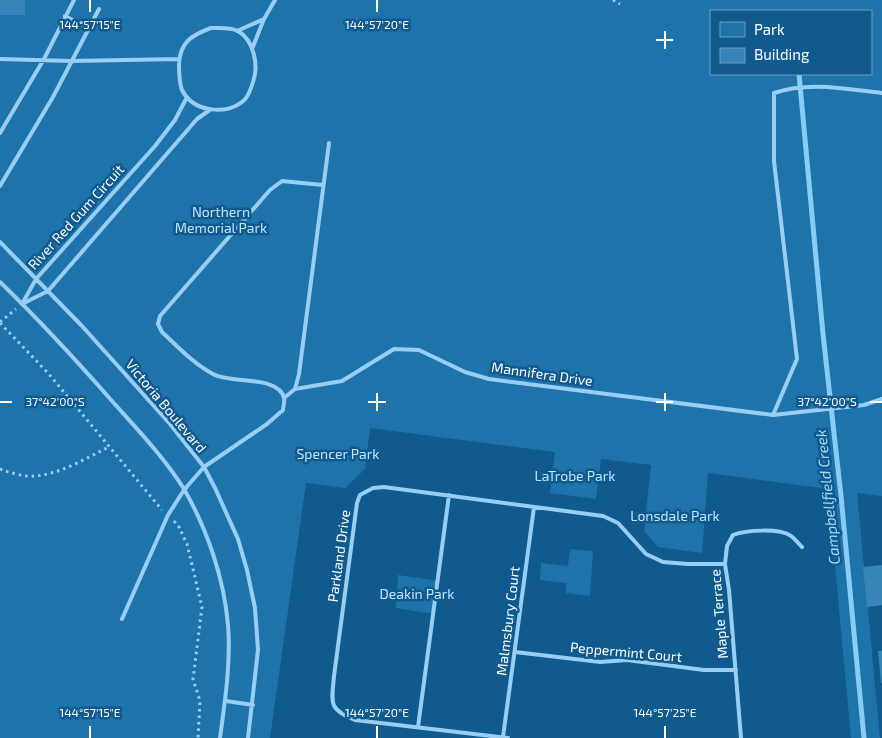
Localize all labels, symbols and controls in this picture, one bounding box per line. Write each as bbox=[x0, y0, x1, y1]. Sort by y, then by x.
legend bbox=[710, 10, 872, 75]
text: 144°57'15"E bbox=[59, 17, 121, 31]
text: 144°57'20"E bbox=[345, 17, 409, 31]
text: Park bbox=[754, 20, 785, 38]
text: Building bbox=[754, 45, 810, 63]
street label: River Red Gum Circuit bbox=[24, 161, 127, 273]
park label: Northern Memorial Park bbox=[175, 203, 267, 236]
street label: Victoria Boulevard bbox=[122, 355, 210, 456]
street label: Mannifera Drive bbox=[490, 358, 594, 389]
text: 37°42'00"S bbox=[25, 394, 85, 408]
text: 37°42'00"S bbox=[797, 394, 857, 408]
water label: Campbellfield Creek bbox=[811, 428, 843, 566]
park label: Spencer Park bbox=[297, 445, 379, 462]
park label: LaTrobe Park bbox=[535, 467, 615, 484]
park label: Lonsdale Park bbox=[630, 507, 720, 524]
street label: Parkland Drive bbox=[324, 509, 353, 603]
street label: Malmsbury Court bbox=[492, 565, 523, 677]
street label: Maple Terrace bbox=[706, 569, 731, 660]
park label: Deakin Park bbox=[380, 585, 454, 602]
street label: Peppermint Court bbox=[569, 638, 683, 665]
text: 144°57'15"E bbox=[59, 705, 121, 719]
text: 144°57'20"E bbox=[345, 705, 409, 719]
text: 144°57'25"E bbox=[633, 705, 697, 719]

